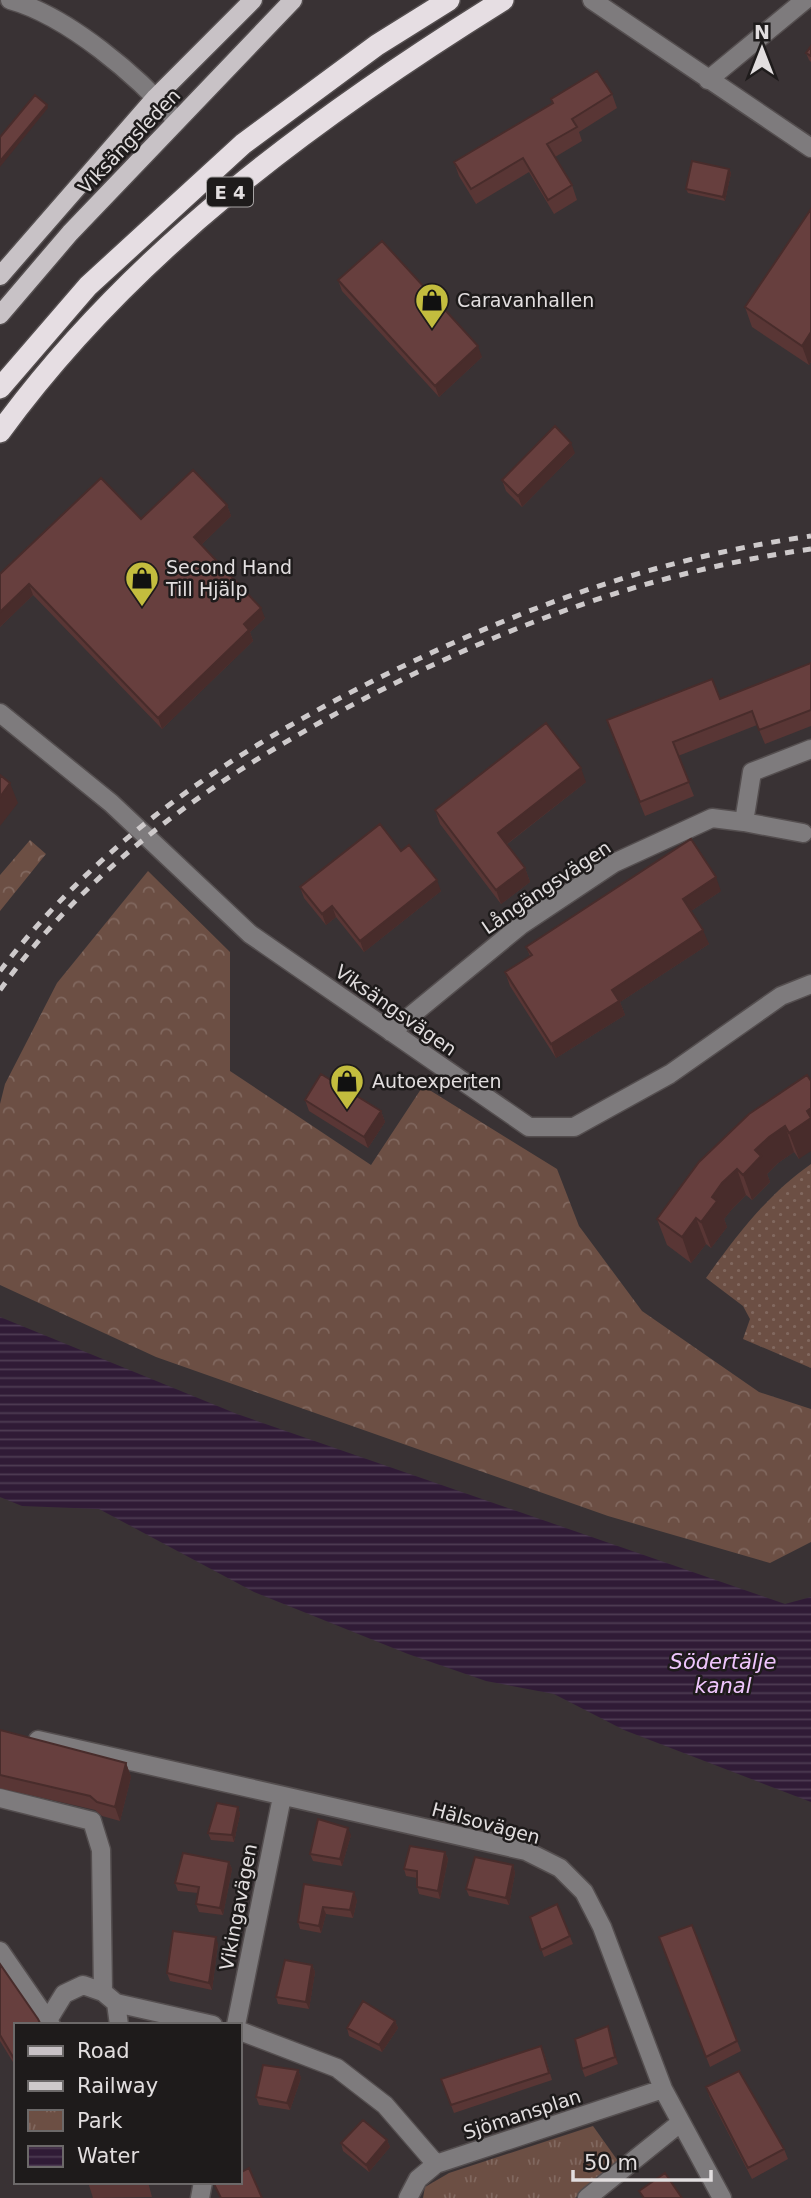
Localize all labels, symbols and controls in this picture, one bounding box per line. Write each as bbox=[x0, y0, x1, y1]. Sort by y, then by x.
north arrow bbox=[727, 14, 797, 84]
text: N bbox=[754, 21, 770, 43]
street label: Viksängsleden bbox=[73, 84, 185, 198]
road number: E 4 bbox=[207, 177, 253, 206]
shop icon: Caravanhallen bbox=[413, 281, 451, 330]
place label: Caravanhallen bbox=[457, 289, 594, 311]
place label: Second Hand Till Hjälp bbox=[165, 556, 292, 600]
shop icon: Second Hand Till Hjälp bbox=[123, 559, 161, 608]
street label: Långängsvägen bbox=[477, 836, 615, 938]
street label: Viksängsvägen bbox=[331, 960, 461, 1060]
shop icon: Autoexperten bbox=[328, 1062, 366, 1111]
place label: Autoexperten bbox=[372, 1070, 501, 1092]
water label: Södertälje kanal bbox=[670, 1650, 776, 1698]
street label: Hälsovägen bbox=[429, 1798, 543, 1848]
street label: Vikingavägen bbox=[215, 1842, 261, 1972]
legend bbox=[14, 2023, 242, 2184]
text: Road bbox=[77, 2039, 130, 2063]
text: Railway bbox=[77, 2074, 158, 2098]
street label: Sjömansplan bbox=[461, 2085, 583, 2143]
text: Park bbox=[77, 2109, 123, 2133]
scale bar bbox=[573, 2138, 711, 2182]
text: Water bbox=[77, 2144, 139, 2168]
text: 50 m bbox=[584, 2151, 638, 2175]

